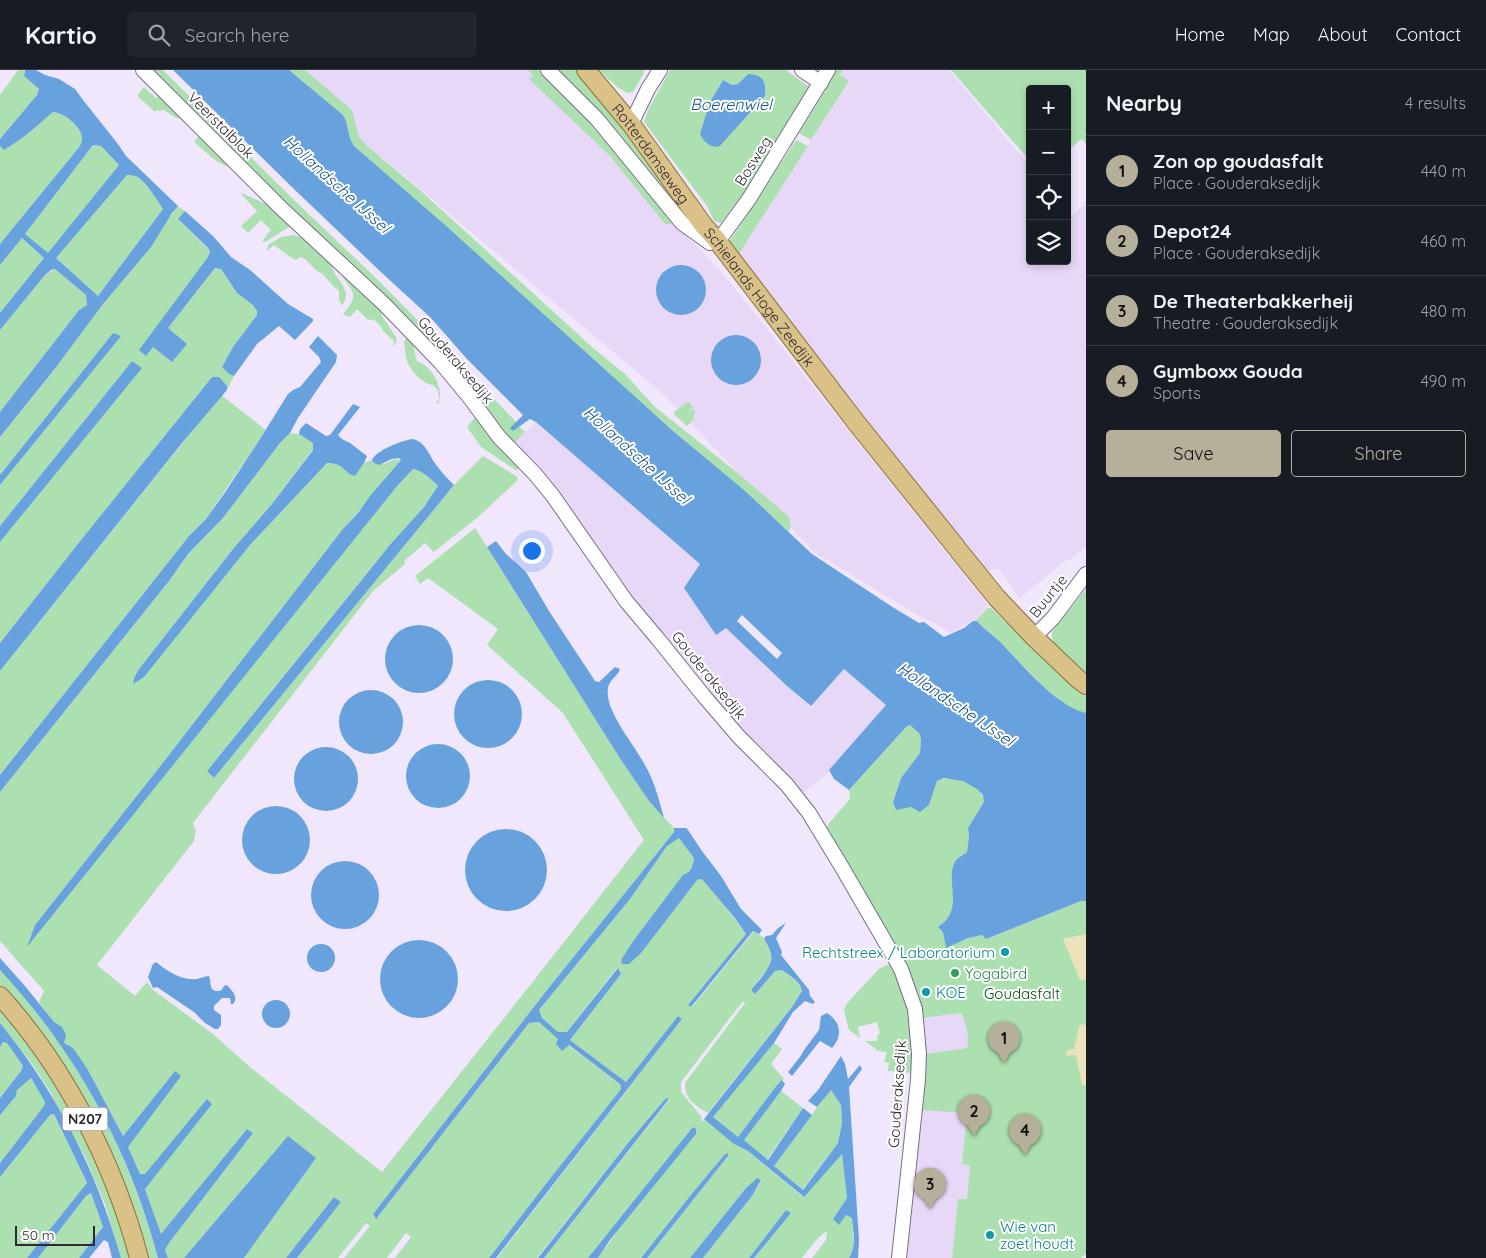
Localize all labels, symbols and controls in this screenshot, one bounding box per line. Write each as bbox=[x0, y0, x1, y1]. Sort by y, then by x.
search box bbox=[127, 12, 477, 57]
text: Kartio bbox=[25, 20, 97, 50]
icon: search bbox=[145, 21, 173, 49]
text: Search here bbox=[185, 23, 290, 47]
text: Home bbox=[1175, 23, 1225, 46]
text: Map bbox=[1253, 23, 1290, 46]
text: About bbox=[1318, 23, 1368, 46]
text: Contact bbox=[1396, 23, 1461, 46]
map controls bbox=[1026, 85, 1071, 265]
button: + bbox=[1026, 85, 1071, 130]
street label: Veerstalblok bbox=[184, 88, 258, 162]
text: Nearby bbox=[1106, 90, 1182, 116]
text: 4 results bbox=[1405, 93, 1466, 113]
water label: Boerenwiel bbox=[690, 94, 774, 114]
street label: Rotterdamseweg bbox=[608, 99, 694, 207]
button: − bbox=[1026, 130, 1071, 175]
water label: Hollandsche IJssel bbox=[280, 131, 396, 239]
street label: Bosweg bbox=[730, 133, 776, 189]
text: Zon op goudasfalt bbox=[1153, 149, 1324, 173]
text: 1 bbox=[1119, 161, 1125, 181]
text: 440 m bbox=[1421, 161, 1466, 181]
text: Place · Gouderaksedijk bbox=[1153, 173, 1320, 193]
button: locate bbox=[1026, 175, 1071, 220]
text: Depot24 bbox=[1153, 219, 1232, 243]
button: layers bbox=[1026, 220, 1071, 265]
street label: Schielands Hoge Zeedijk bbox=[700, 223, 819, 370]
text: 2 bbox=[1117, 231, 1127, 251]
text: 460 m bbox=[1420, 231, 1466, 251]
text: Place · Gouderaksedijk bbox=[1153, 243, 1320, 263]
text: De Theaterbakkerheij bbox=[1153, 289, 1353, 313]
text: 3 bbox=[1118, 301, 1126, 321]
text: 480 m bbox=[1420, 301, 1466, 321]
street label: Gouderaksedijk bbox=[414, 312, 498, 408]
text: Theatre · Gouderaksedijk bbox=[1153, 313, 1338, 333]
text: Gymboxx Gouda bbox=[1153, 359, 1303, 383]
text: 4 bbox=[1117, 371, 1127, 391]
text: 490 m bbox=[1420, 371, 1466, 391]
text: Sports bbox=[1153, 383, 1201, 403]
water label: Hollandsche IJssel bbox=[580, 402, 696, 510]
button: Save bbox=[1106, 430, 1281, 477]
button: Share bbox=[1291, 430, 1466, 477]
your location bbox=[519, 538, 545, 564]
street label: Buurtje bbox=[1025, 571, 1071, 621]
street label: Gouderaksedijk bbox=[668, 627, 750, 723]
water label: Hollandsche IJssel bbox=[894, 658, 1020, 752]
place label: Rechtstreex / Laboratorium bbox=[802, 943, 995, 962]
marker: Rechtstreex / Laboratorium bbox=[999, 946, 1011, 958]
place label: Yogabird bbox=[965, 964, 1027, 983]
marker: Yogabird bbox=[949, 967, 961, 979]
place label: KOE bbox=[936, 983, 966, 1002]
park label: Goudasfalt bbox=[984, 984, 1060, 1003]
marker: KOE bbox=[920, 986, 932, 998]
pin: 1 bbox=[988, 1022, 1020, 1063]
street label: Gouderaksedijk bbox=[884, 1039, 910, 1149]
pin: 2 bbox=[958, 1095, 990, 1136]
road number: N207 bbox=[62, 1108, 108, 1130]
pin: 4 bbox=[1009, 1114, 1041, 1155]
pin: 3 bbox=[914, 1168, 946, 1209]
place label: Wie van zoet houdt bbox=[1000, 1217, 1074, 1253]
scale bar bbox=[15, 1223, 95, 1246]
text: 50 m bbox=[22, 1226, 55, 1244]
marker: Wie van zoet houdt bbox=[984, 1229, 996, 1241]

